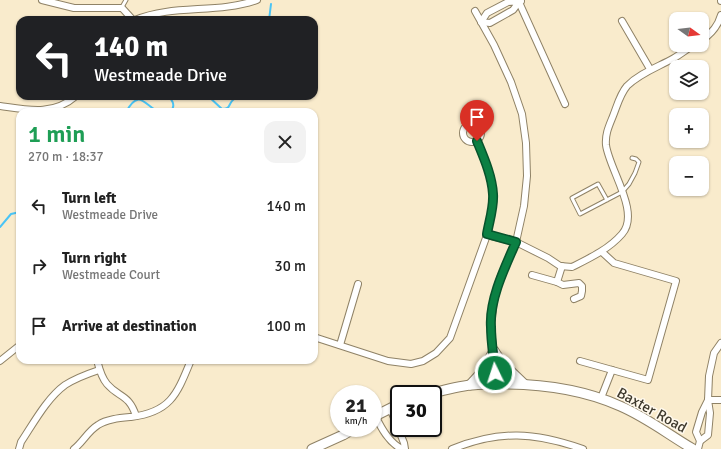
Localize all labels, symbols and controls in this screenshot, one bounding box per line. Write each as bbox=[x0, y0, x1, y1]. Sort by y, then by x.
north arrow bbox=[669, 12, 709, 52]
map controls bbox=[669, 12, 709, 196]
text: 140 m bbox=[94, 30, 168, 64]
icon: left bbox=[28, 32, 80, 84]
button: layers bbox=[669, 60, 709, 100]
text: Westmeade Drive bbox=[94, 64, 227, 86]
pin bbox=[460, 100, 494, 141]
icon: arrive bbox=[466, 106, 488, 128]
button: + bbox=[669, 108, 709, 148]
text: 1 min bbox=[28, 119, 85, 149]
button: close bbox=[264, 121, 306, 163]
text: 270 m · 18:37 bbox=[28, 149, 104, 165]
button: − bbox=[669, 156, 709, 196]
text: Turn left bbox=[62, 189, 116, 207]
icon: left bbox=[28, 195, 50, 217]
text: 140 m bbox=[266, 197, 306, 215]
text: Westmeade Drive bbox=[62, 207, 158, 223]
text: Turn right bbox=[62, 249, 127, 267]
icon: right bbox=[28, 255, 50, 277]
text: 30 m bbox=[275, 257, 306, 275]
text: Westmeade Court bbox=[62, 267, 160, 283]
icon: arrive bbox=[28, 315, 50, 337]
text: Arrive at destination bbox=[62, 317, 197, 335]
text: 100 m bbox=[266, 317, 306, 335]
position arrow bbox=[474, 352, 516, 394]
street label: Baxter Road bbox=[614, 383, 690, 437]
speed limit sign: 30 bbox=[390, 385, 442, 437]
text: 21 bbox=[345, 393, 367, 418]
text: km/h bbox=[345, 415, 367, 427]

